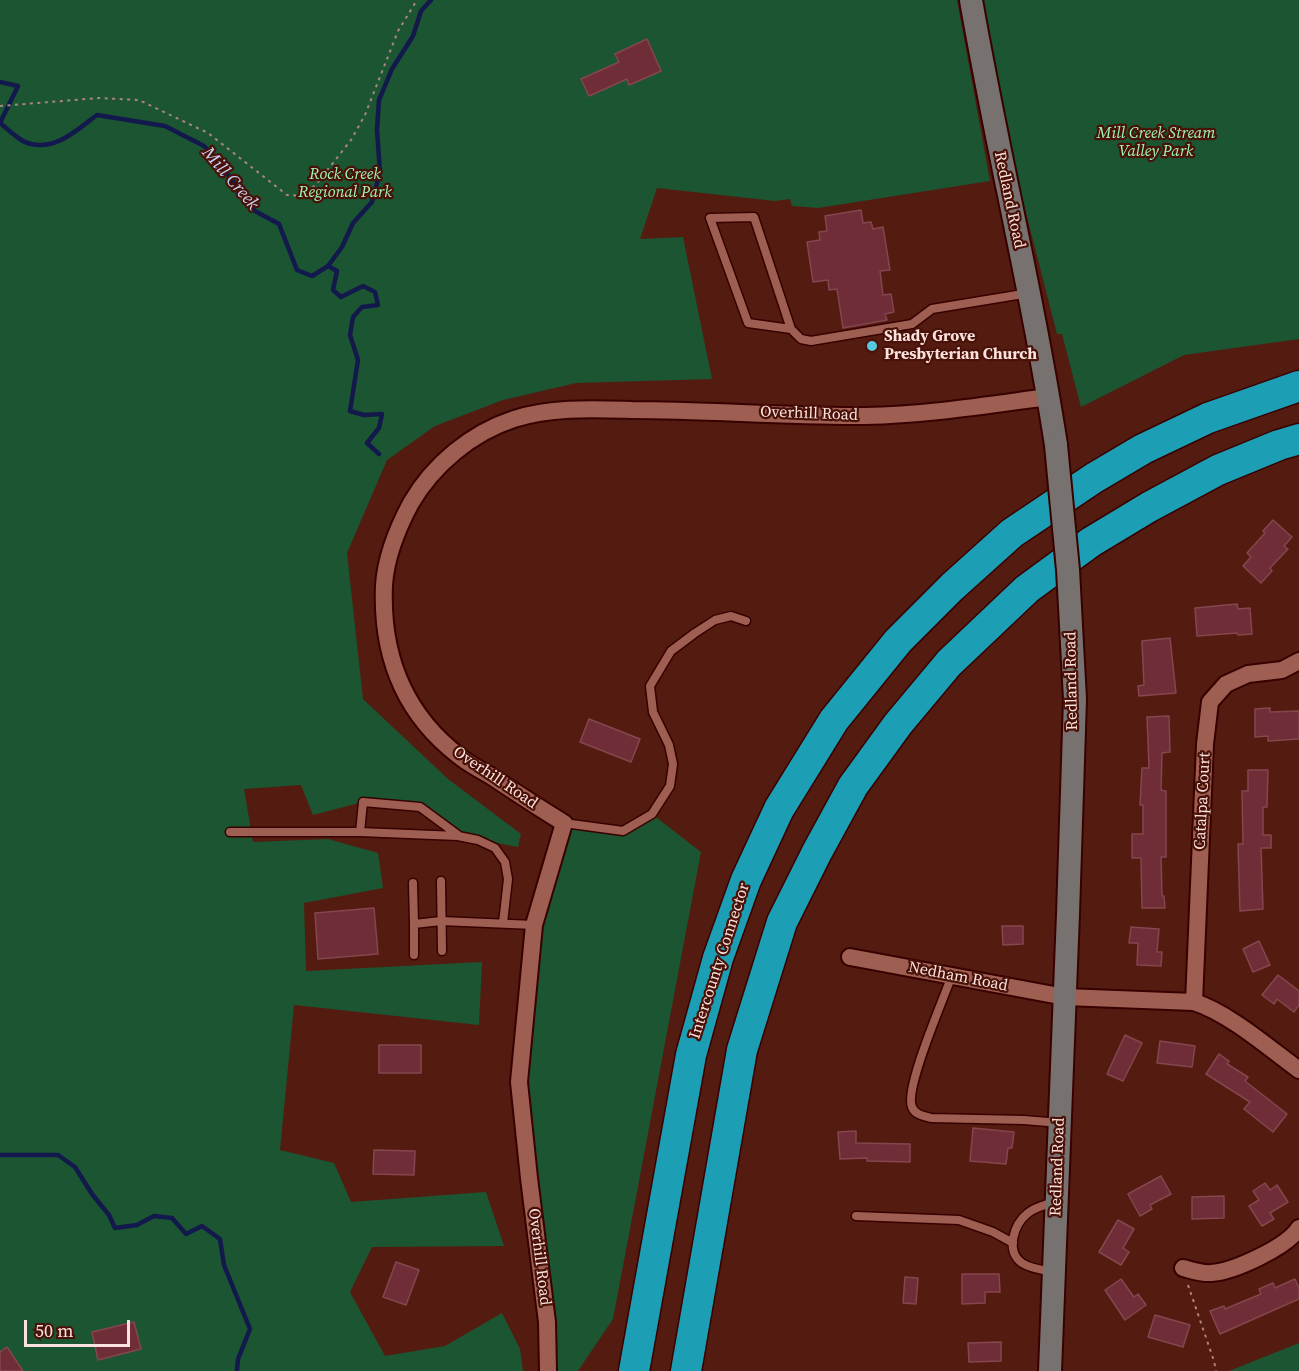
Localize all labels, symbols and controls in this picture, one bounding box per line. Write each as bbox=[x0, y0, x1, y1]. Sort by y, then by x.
park label: Mill Creek Stream Valley Park bbox=[1097, 124, 1215, 162]
water label: Mill Creek bbox=[197, 143, 263, 215]
street label: Redland Road bbox=[989, 150, 1029, 250]
park label: Rock Creek Regional Park bbox=[298, 165, 392, 203]
place label: Shady Grove Presbyterian Church bbox=[884, 327, 1037, 365]
marker: Shady Grove Presbyterian Church bbox=[865, 339, 879, 353]
street label: Overhill Road bbox=[760, 403, 858, 425]
street label: Redland Road bbox=[1062, 631, 1082, 731]
street label: Overhill Road bbox=[449, 743, 541, 813]
street label: Catalpa Court bbox=[1191, 752, 1215, 850]
street label: Intercounty Connector bbox=[686, 881, 754, 1041]
street label: Nedham Road bbox=[907, 958, 1009, 996]
street label: Redland Road bbox=[1047, 1117, 1069, 1217]
street label: Overhill Road bbox=[524, 1207, 554, 1307]
scale bar bbox=[27, 1308, 134, 1346]
text: 50 m bbox=[35, 1318, 73, 1343]

